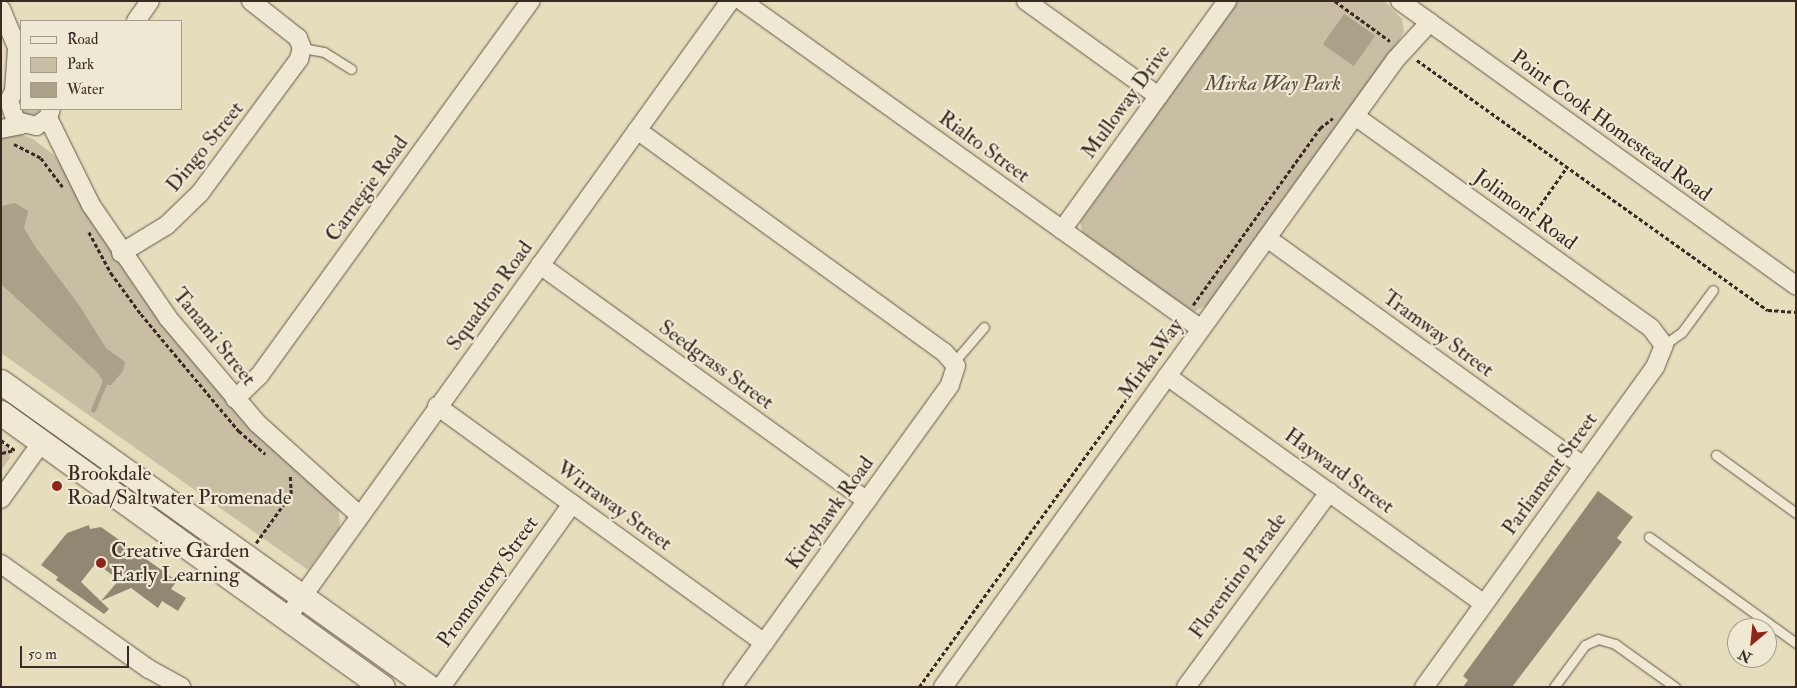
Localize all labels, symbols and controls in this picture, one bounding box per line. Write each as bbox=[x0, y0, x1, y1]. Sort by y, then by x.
legend bbox=[20, 20, 182, 110]
text: Road bbox=[67, 30, 98, 49]
street label: Mulloway Drive bbox=[1076, 40, 1176, 164]
street label: Point Cook Homestead Road bbox=[1506, 45, 1716, 207]
text: Park bbox=[67, 55, 94, 74]
park label: Mirka Way Park bbox=[1205, 71, 1341, 97]
text: Water bbox=[67, 80, 104, 99]
street label: Dingo Street bbox=[161, 97, 249, 197]
street label: Rialto Street bbox=[934, 106, 1034, 188]
street label: Carnegie Road bbox=[320, 131, 414, 247]
street label: Jolimont Road bbox=[1469, 164, 1581, 256]
street label: Squadron Road bbox=[442, 236, 538, 356]
street label: Tanami Street bbox=[167, 283, 261, 391]
street label: Tramway Street bbox=[1377, 285, 1499, 383]
street label: Mirka Way bbox=[1113, 314, 1189, 404]
street label: Seedgrass Street bbox=[654, 315, 778, 415]
street label: Parliament Street bbox=[1497, 408, 1603, 540]
street label: Hayward Street bbox=[1279, 423, 1399, 519]
street label: Kittyhawk Road bbox=[781, 452, 879, 574]
street label: Wirraway Street bbox=[551, 456, 677, 556]
place label: Brookdale Road/Saltwater Promenade bbox=[67, 461, 292, 511]
marker: Brookdale Road/Saltwater Promenade bbox=[51, 480, 63, 492]
street label: Florentino Parade bbox=[1184, 508, 1292, 644]
street label: Promontory Street bbox=[432, 512, 544, 652]
place label: Creative Garden Early Learning bbox=[111, 538, 250, 588]
marker: Creative Garden Early Learning bbox=[95, 557, 107, 569]
north arrow bbox=[1727, 618, 1777, 668]
scale bar bbox=[22, 636, 131, 668]
text: 50 m bbox=[28, 645, 57, 664]
text: N bbox=[1736, 645, 1755, 666]

